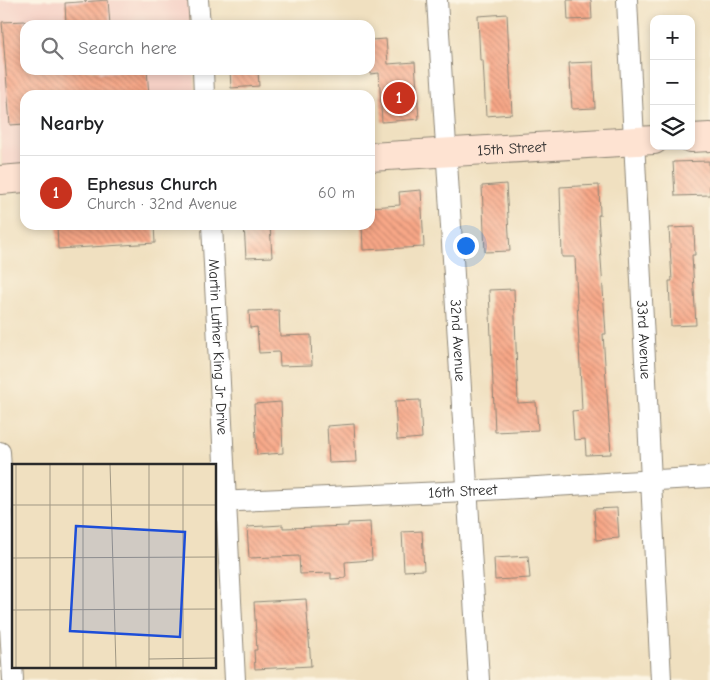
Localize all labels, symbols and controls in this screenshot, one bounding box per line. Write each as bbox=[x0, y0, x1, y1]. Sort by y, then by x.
map controls bbox=[650, 15, 695, 150]
button: + bbox=[650, 15, 695, 60]
search box bbox=[20, 20, 375, 75]
icon: search bbox=[38, 34, 66, 62]
text: Search here bbox=[78, 37, 177, 59]
button: − bbox=[650, 60, 695, 105]
pin: 1 bbox=[383, 79, 415, 117]
button: layers bbox=[650, 105, 695, 150]
text: Nearby bbox=[40, 111, 104, 135]
street label: 15th Street bbox=[477, 137, 547, 160]
text: Ephesus Church bbox=[87, 173, 218, 195]
text: 1 bbox=[53, 184, 59, 202]
text: 60 m bbox=[318, 184, 355, 202]
text: Church · 32nd Avenue bbox=[87, 195, 237, 213]
your location bbox=[453, 233, 479, 259]
street label: Martin Luther King Jr Drive bbox=[205, 258, 232, 436]
street label: 32nd Avenue bbox=[446, 299, 470, 383]
street label: 33rd Avenue bbox=[633, 299, 655, 380]
inset map bbox=[12, 464, 216, 668]
street label: 16th Street bbox=[428, 480, 498, 502]

